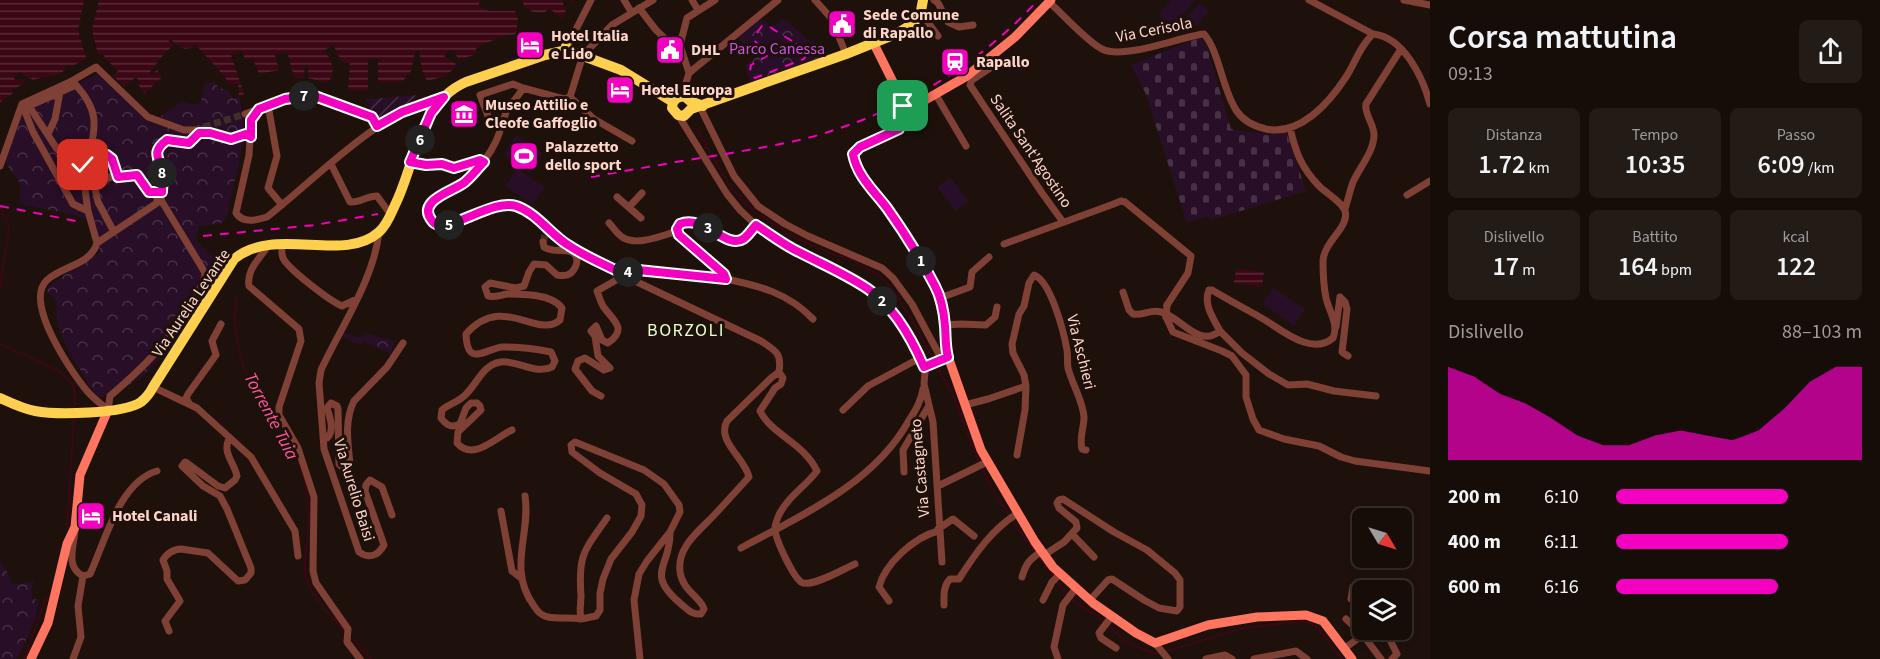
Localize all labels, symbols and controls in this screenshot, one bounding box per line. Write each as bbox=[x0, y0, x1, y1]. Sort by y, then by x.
place label: Sede Comune di Rapallo bbox=[863, 4, 959, 44]
public building icon: Sede Comune di Rapallo bbox=[826, 8, 858, 40]
street label: Via Cerisola bbox=[1114, 12, 1194, 48]
text: Corsa mattutina bbox=[1448, 14, 1677, 61]
button: share bbox=[1799, 20, 1862, 83]
place label: Hotel Italia e Lido bbox=[551, 25, 629, 65]
hotel icon: Hotel Italia e Lido bbox=[514, 29, 546, 61]
public building icon: DHL bbox=[654, 34, 686, 66]
park label: Parco Canessa bbox=[729, 38, 825, 60]
place label: DHL bbox=[691, 39, 720, 61]
station icon: Rapallo bbox=[939, 46, 971, 78]
place label: Rapallo bbox=[976, 51, 1030, 73]
text: 09:13 bbox=[1448, 60, 1493, 88]
hotel icon: Hotel Europa bbox=[604, 74, 636, 106]
place label: Hotel Europa bbox=[641, 79, 733, 101]
pin bbox=[877, 80, 928, 131]
pin: 7 bbox=[289, 81, 319, 111]
text: 7 bbox=[300, 85, 308, 107]
icon: arrive bbox=[886, 89, 919, 122]
street label: Salita Sant'Agostino bbox=[985, 90, 1077, 212]
place label: Museo Attilio e Cleofe Gaffoglio bbox=[485, 94, 597, 134]
museum icon: Museo Attilio e Cleofe Gaffoglio bbox=[448, 98, 480, 130]
text: Distanza bbox=[1486, 124, 1542, 146]
text: Tempo bbox=[1632, 124, 1678, 146]
text: Passo bbox=[1777, 124, 1815, 146]
pin: 6 bbox=[405, 125, 435, 155]
text: 6 bbox=[416, 129, 424, 151]
place label: Palazzetto dello sport bbox=[545, 136, 621, 176]
pin bbox=[57, 139, 108, 190]
sports icon: Palazzetto dello sport bbox=[508, 140, 540, 172]
text: 1.72 bbox=[1478, 146, 1525, 183]
text: 10:35 bbox=[1625, 146, 1685, 183]
text: 6:09 bbox=[1757, 146, 1805, 183]
icon: check bbox=[66, 148, 99, 181]
text: km bbox=[1525, 157, 1550, 179]
text: /km bbox=[1805, 157, 1835, 179]
pin: 8 bbox=[147, 158, 177, 188]
text: 8 bbox=[158, 162, 166, 184]
pin: 5 bbox=[434, 210, 464, 240]
pin: 3 bbox=[693, 213, 723, 243]
text: 5 bbox=[445, 214, 453, 236]
text: 3 bbox=[704, 217, 712, 239]
text: Dislivello bbox=[1484, 226, 1544, 248]
text: Battito bbox=[1632, 226, 1678, 248]
text: kcal bbox=[1783, 226, 1809, 248]
street label: Via Aurelia Levante bbox=[147, 245, 235, 361]
pin: 1 bbox=[906, 246, 936, 276]
text: 17 bbox=[1492, 248, 1519, 285]
text: 164 bbox=[1618, 248, 1658, 285]
text: 122 bbox=[1776, 248, 1816, 285]
text: 1 bbox=[917, 250, 925, 272]
pin: 4 bbox=[613, 257, 643, 287]
text: m bbox=[1519, 259, 1536, 281]
text: bpm bbox=[1658, 259, 1692, 281]
text: 4 bbox=[624, 261, 632, 283]
pin: 2 bbox=[867, 286, 897, 316]
text: 2 bbox=[878, 290, 886, 312]
street label: Via Aschieri bbox=[1061, 312, 1101, 392]
district label: BORZOLI bbox=[647, 318, 725, 343]
text: Dislivello bbox=[1448, 318, 1524, 346]
text: 88–103 m bbox=[1782, 318, 1862, 346]
water label: Torrente Tuia bbox=[237, 368, 305, 465]
street label: Via Castagneto bbox=[905, 418, 935, 518]
street label: Via Aurelio Baisi bbox=[328, 436, 380, 544]
text: 200 m bbox=[1448, 483, 1501, 511]
text: 6:10 bbox=[1544, 483, 1579, 511]
hotel icon: Hotel Canali bbox=[75, 500, 107, 532]
place label: Hotel Canali bbox=[112, 505, 197, 527]
north arrow bbox=[1352, 508, 1412, 568]
map controls bbox=[1352, 508, 1412, 640]
text: 400 m bbox=[1448, 528, 1501, 556]
text: 6:11 bbox=[1544, 528, 1579, 556]
text: 600 m bbox=[1448, 573, 1501, 601]
text: 6:16 bbox=[1544, 573, 1579, 601]
button: layers bbox=[1352, 580, 1412, 640]

